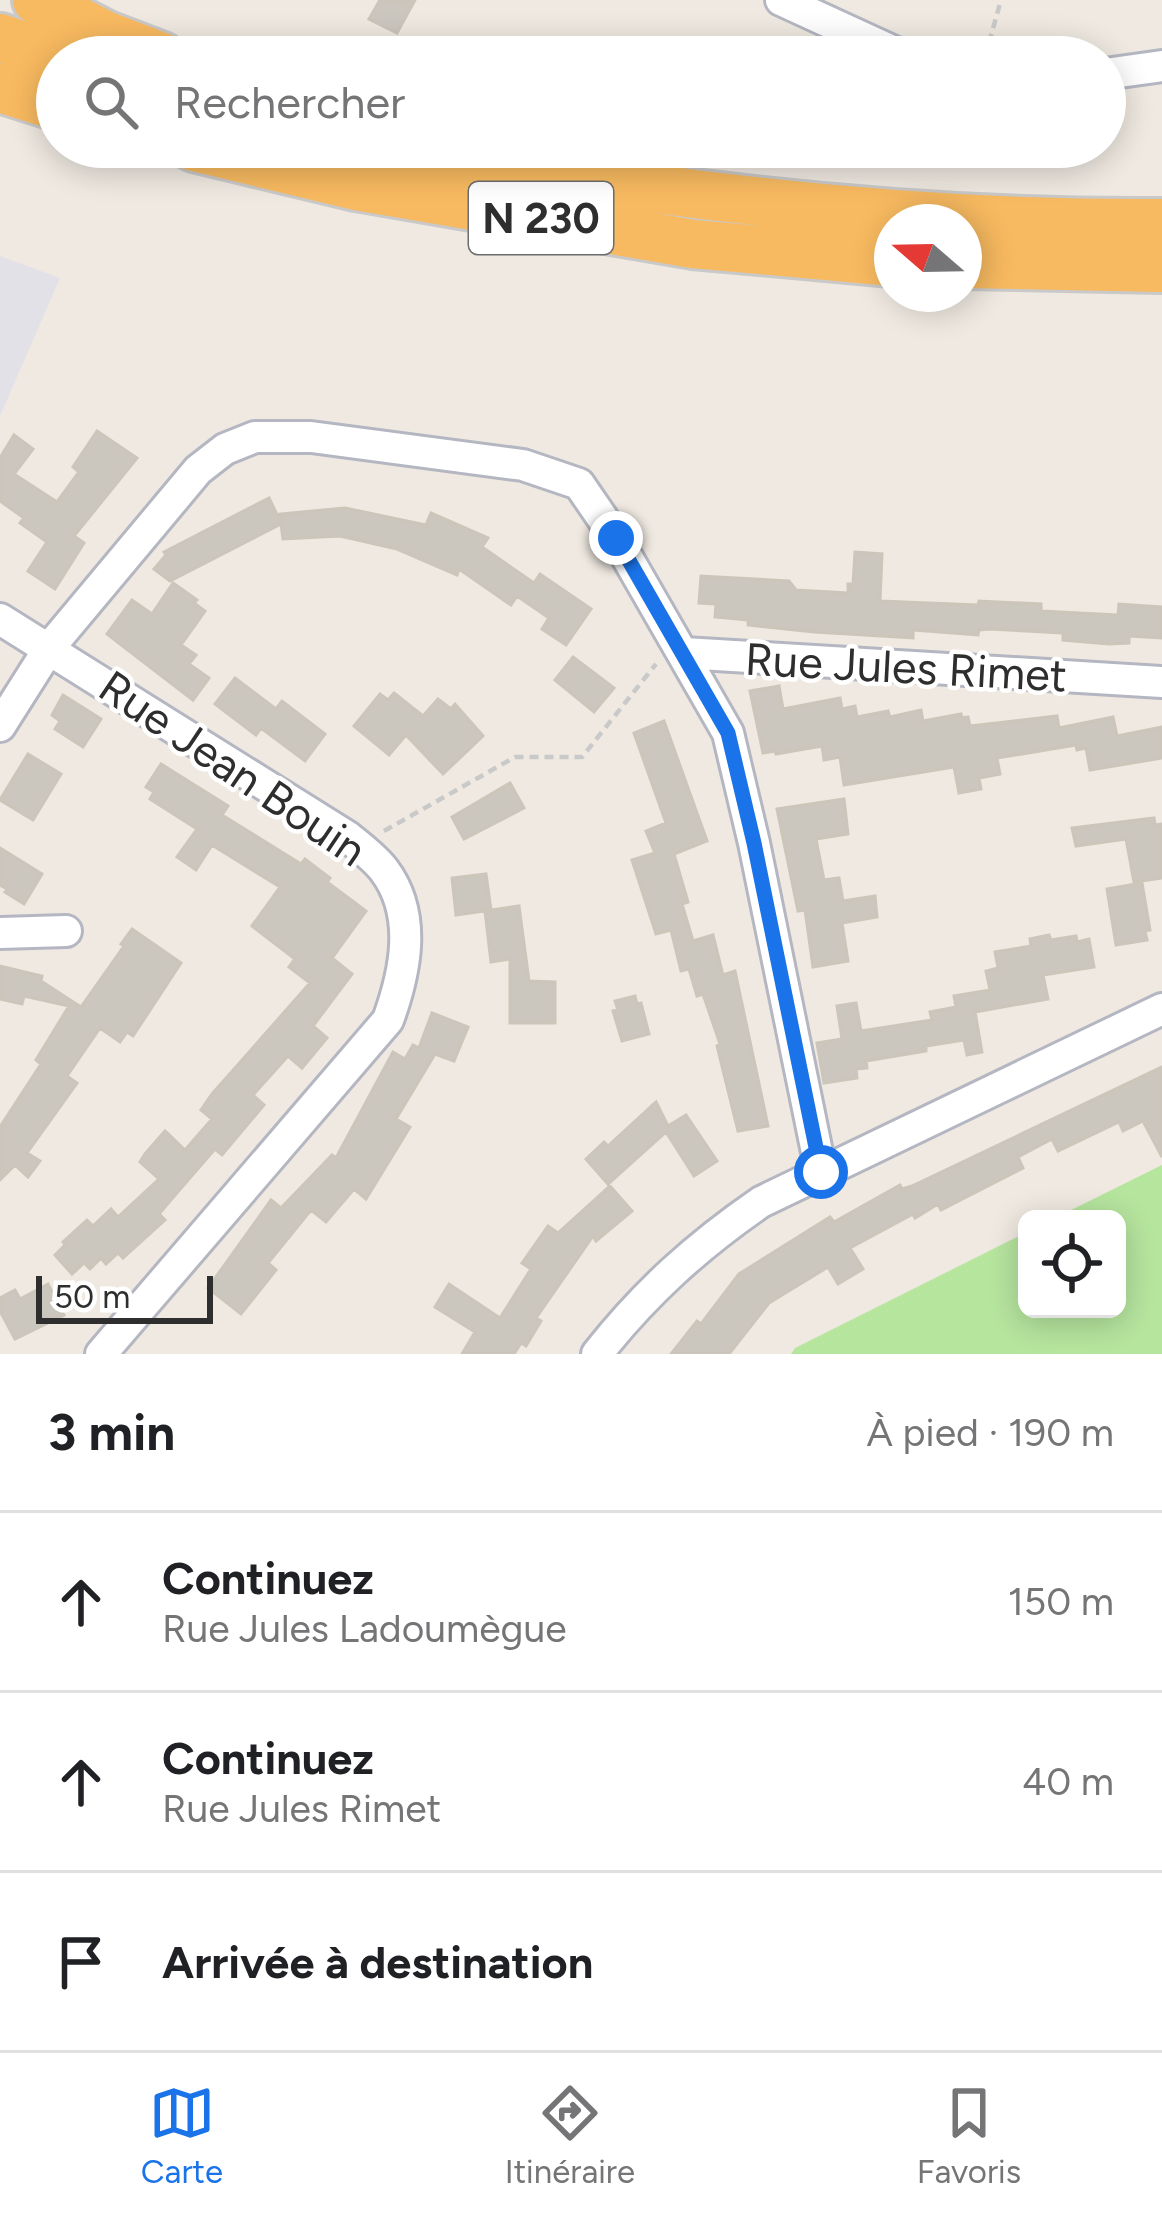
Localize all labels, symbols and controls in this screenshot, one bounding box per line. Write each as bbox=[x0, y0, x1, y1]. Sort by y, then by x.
search box bbox=[36, 36, 1126, 168]
icon: search bbox=[78, 69, 144, 135]
text: Rechercher bbox=[174, 75, 405, 129]
road number: N 230 bbox=[469, 182, 613, 254]
north arrow bbox=[874, 204, 982, 312]
route end bbox=[589, 511, 643, 565]
street label: Rue Jules Rimet bbox=[744, 632, 1068, 702]
street label: Rue Jean Bouin bbox=[89, 659, 377, 877]
route start bbox=[794, 1145, 848, 1199]
map controls bbox=[1018, 1210, 1126, 1318]
button: locate bbox=[1018, 1210, 1126, 1318]
scale bar bbox=[36, 1270, 213, 1323]
text: 50 m bbox=[54, 1277, 130, 1316]
text: 3 min bbox=[48, 1402, 175, 1463]
text: À pied · 190 m bbox=[867, 1409, 1114, 1456]
text: Continuez bbox=[162, 1551, 374, 1605]
icon: ahead bbox=[48, 1569, 114, 1635]
text: 150 m bbox=[1008, 1578, 1114, 1625]
text: Rue Jules Ladoumègue bbox=[162, 1605, 567, 1652]
text: Continuez bbox=[162, 1731, 374, 1785]
icon: ahead bbox=[48, 1749, 114, 1815]
text: 40 m bbox=[1022, 1758, 1114, 1805]
text: Rue Jules Rimet bbox=[162, 1785, 441, 1832]
icon: arrive bbox=[48, 1929, 114, 1995]
text: Arrivée à destination bbox=[162, 1935, 593, 1989]
tab: Carte bbox=[141, 2080, 223, 2191]
tab: Itinéraire bbox=[505, 2080, 635, 2191]
tab: Favoris bbox=[917, 2080, 1021, 2191]

